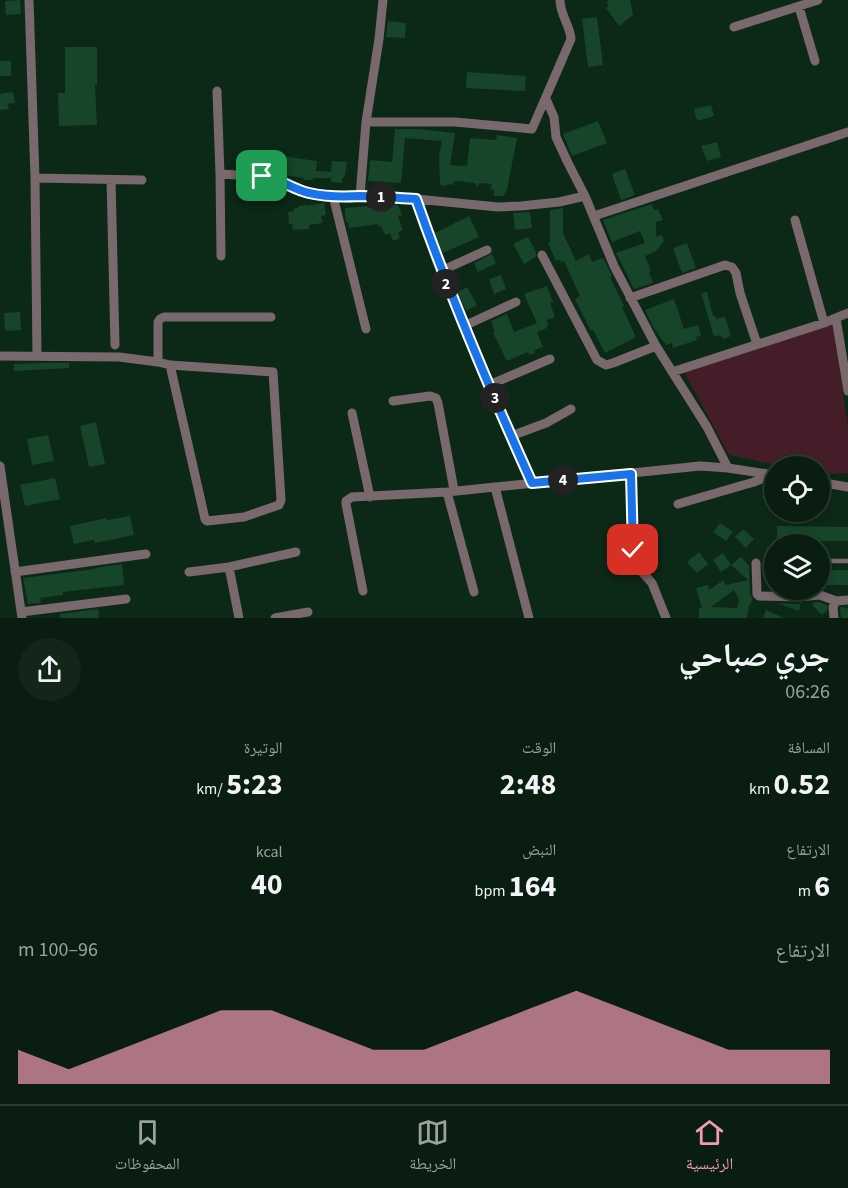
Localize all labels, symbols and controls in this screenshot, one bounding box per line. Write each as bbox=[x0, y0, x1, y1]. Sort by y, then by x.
pin bbox=[236, 150, 287, 201]
icon: arrive bbox=[245, 159, 278, 192]
pin: 1 bbox=[366, 182, 396, 212]
text: 1 bbox=[377, 186, 385, 208]
pin: 2 bbox=[431, 269, 461, 299]
text: 2 bbox=[442, 273, 450, 295]
pin: 3 bbox=[480, 383, 510, 413]
text: 3 bbox=[491, 387, 499, 409]
map controls bbox=[764, 456, 830, 600]
button: locate bbox=[764, 456, 830, 522]
pin: 4 bbox=[548, 465, 578, 495]
text: 4 bbox=[559, 469, 567, 491]
pin bbox=[607, 524, 658, 575]
icon: check bbox=[616, 533, 649, 566]
button: layers bbox=[764, 534, 830, 600]
text: جري صباحي bbox=[678, 632, 830, 679]
button: share bbox=[18, 638, 81, 701]
text: 06:26 bbox=[785, 678, 830, 706]
text: الوتيرة bbox=[244, 737, 283, 759]
text: الوقت bbox=[522, 737, 556, 759]
text: المسافة bbox=[788, 737, 830, 759]
text: 5:23 bbox=[226, 763, 283, 806]
text: 2:48 bbox=[500, 763, 556, 806]
text: 0.52 bbox=[773, 763, 830, 806]
text: /km bbox=[196, 778, 226, 800]
text: km bbox=[749, 778, 773, 800]
text: النبض bbox=[522, 839, 556, 861]
text: الارتفاع bbox=[786, 839, 830, 861]
text: kcal bbox=[256, 841, 283, 863]
text: 40 bbox=[251, 863, 283, 906]
text: 164 bbox=[509, 865, 556, 908]
text: 6 bbox=[814, 865, 830, 908]
text: bpm bbox=[475, 880, 509, 902]
text: m bbox=[798, 880, 814, 902]
text: 96–100 m bbox=[18, 936, 98, 964]
text: الارتفاع bbox=[775, 937, 830, 965]
tab: المحفوظات bbox=[115, 1116, 180, 1179]
tab: الخريطة bbox=[409, 1116, 456, 1179]
tab: الرئيسية bbox=[686, 1116, 733, 1179]

